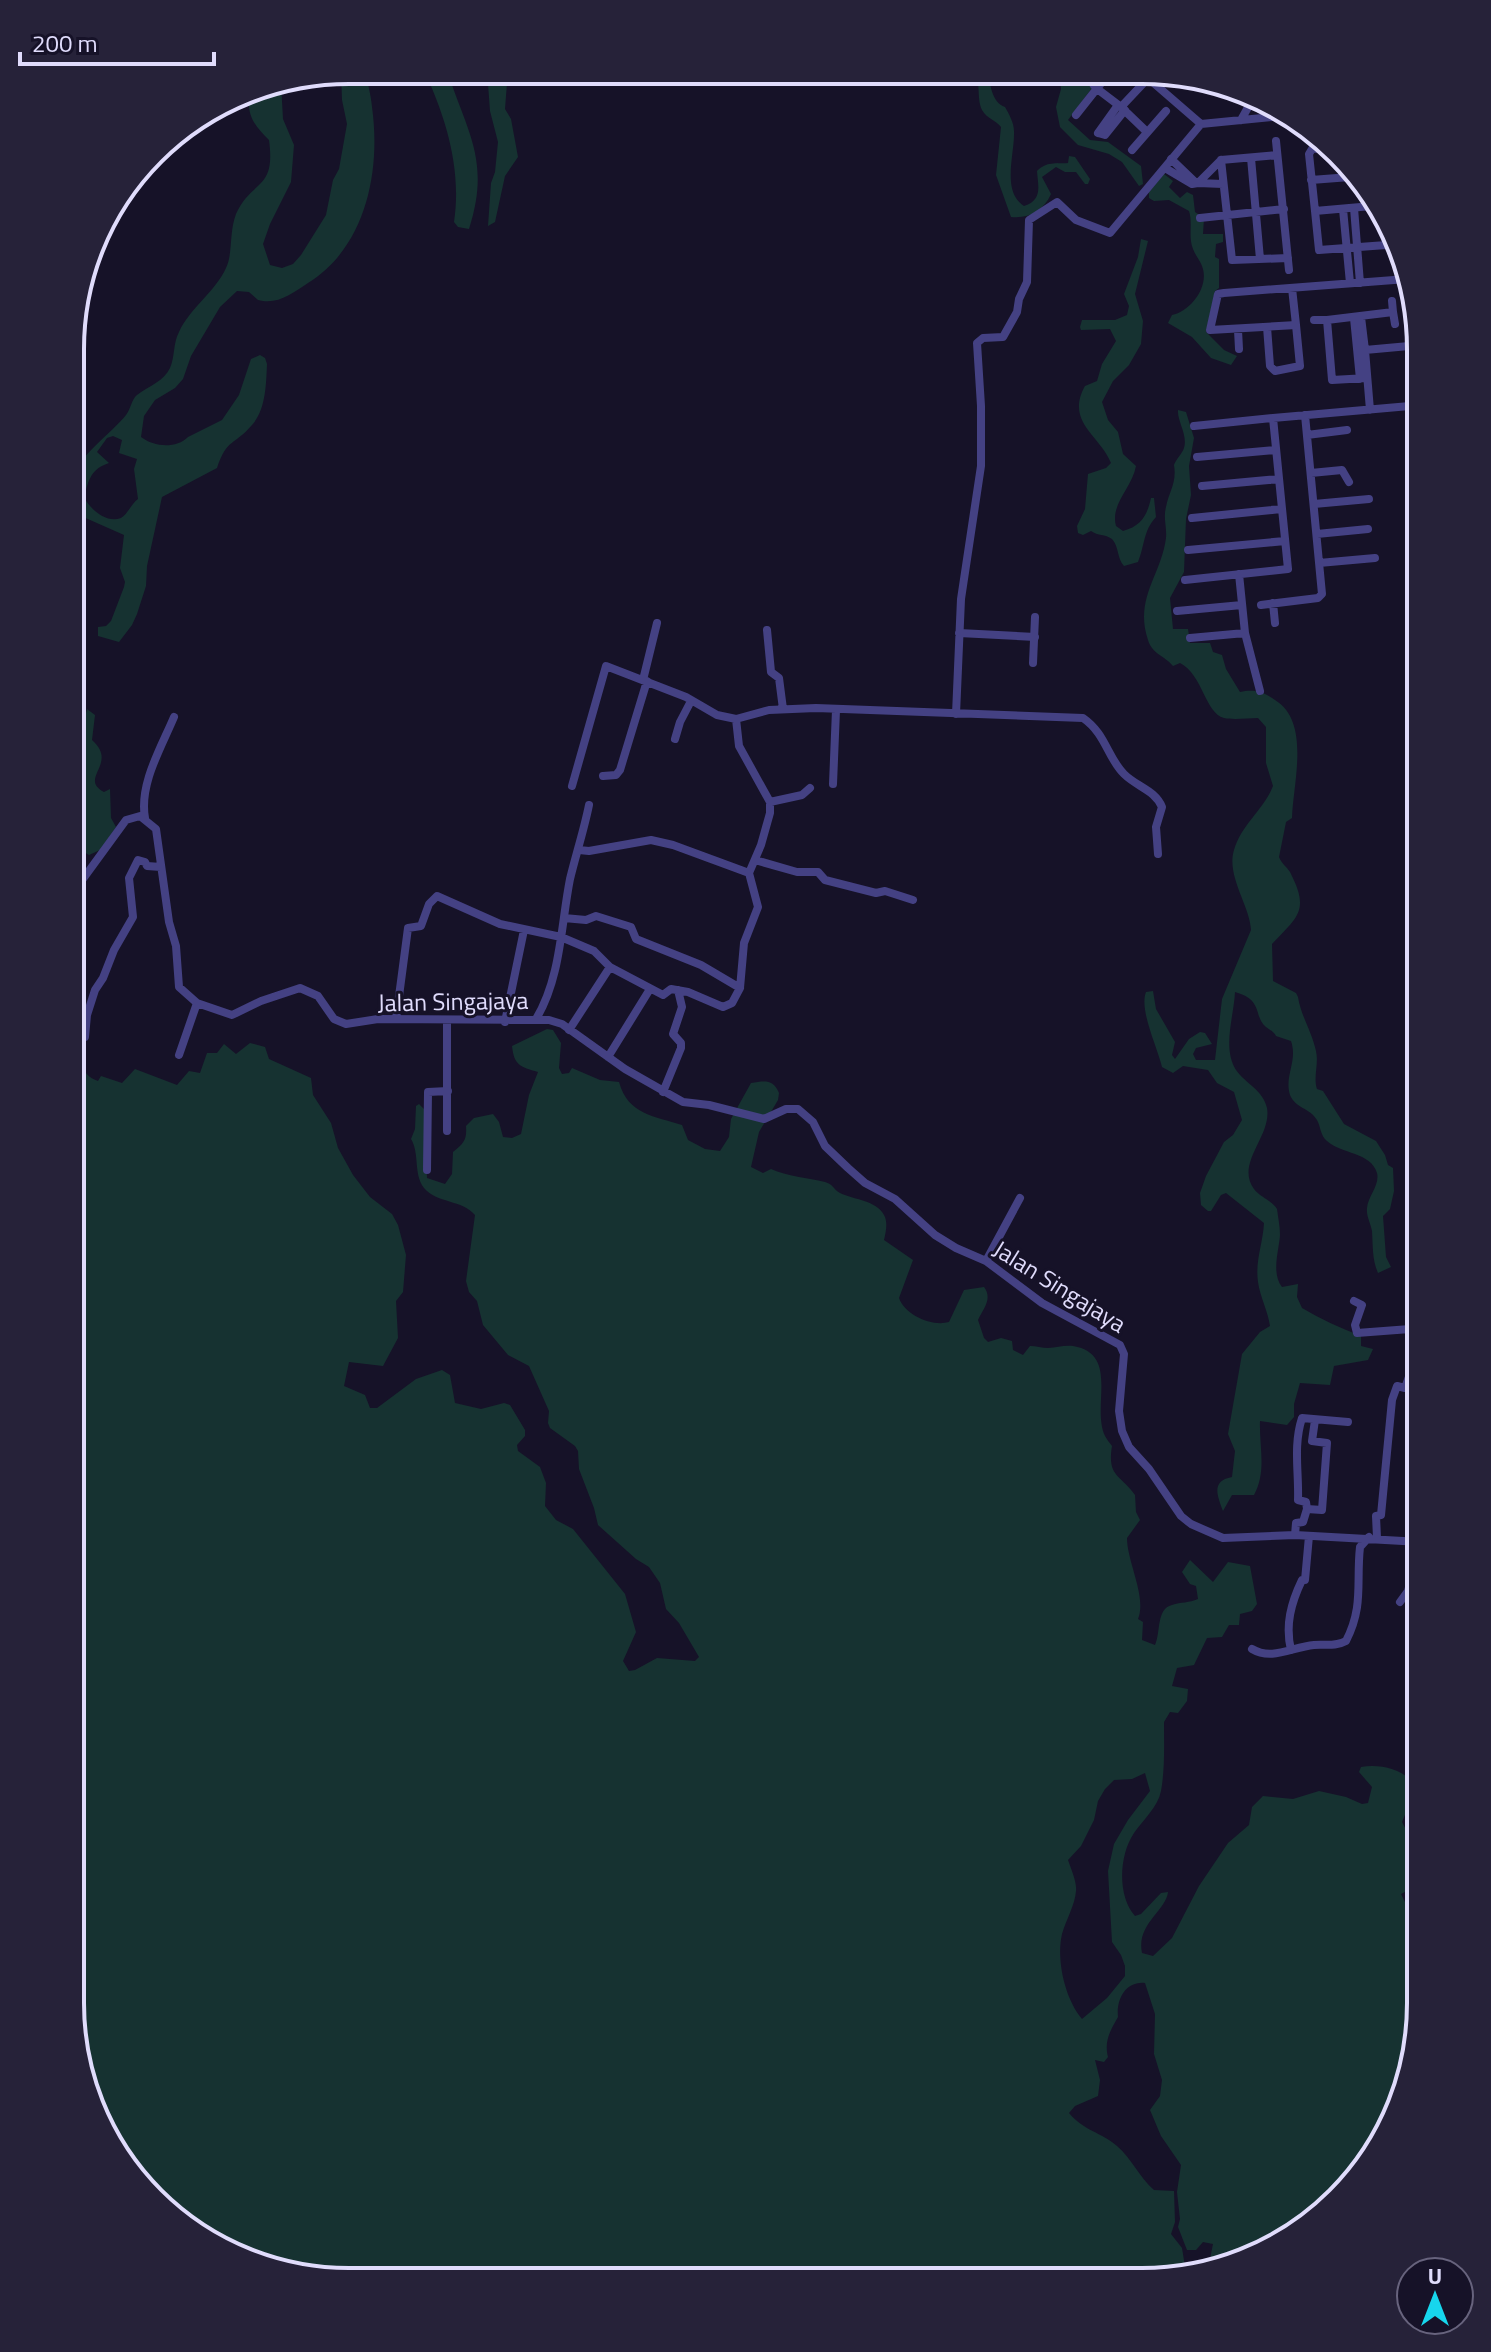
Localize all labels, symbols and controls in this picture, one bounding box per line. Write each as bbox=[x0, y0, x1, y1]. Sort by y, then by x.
scale bar bbox=[20, 16, 214, 66]
text: 200 m bbox=[32, 25, 98, 61]
street label: Jalan Singajaya bbox=[377, 982, 529, 1020]
street label: Jalan Singajaya bbox=[987, 1231, 1133, 1341]
north arrow bbox=[1395, 2256, 1475, 2336]
text: U bbox=[1428, 2259, 1442, 2293]

